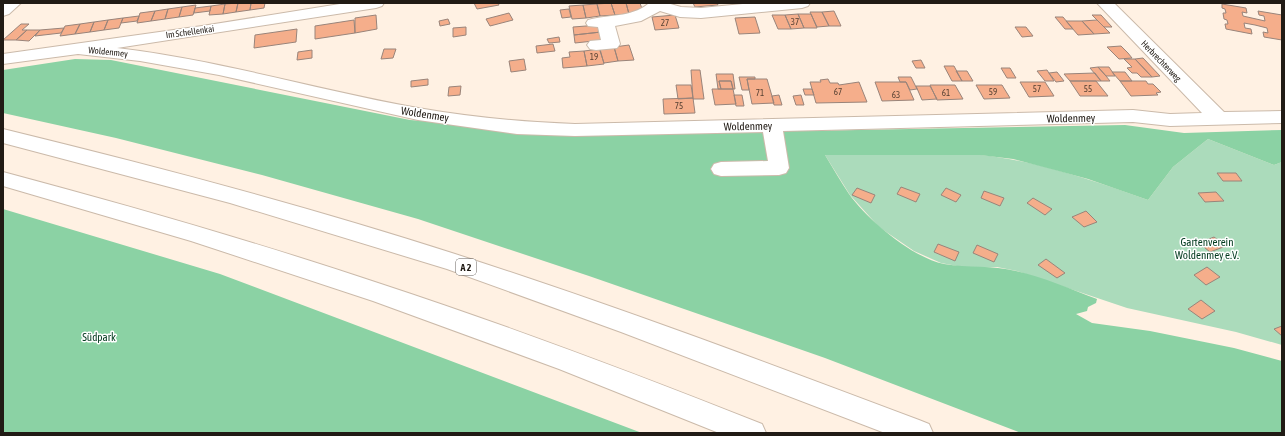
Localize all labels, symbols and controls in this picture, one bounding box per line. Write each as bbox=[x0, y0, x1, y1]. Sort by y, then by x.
house number: 37 bbox=[791, 17, 799, 27]
house number: 27 bbox=[661, 18, 669, 28]
street label: Im Schellenkai bbox=[165, 24, 215, 40]
street label: Herbrechterweg bbox=[1139, 38, 1183, 84]
street label: Woldenmey bbox=[88, 45, 129, 59]
house number: 19 bbox=[590, 52, 598, 62]
house number: 57 bbox=[1033, 84, 1041, 94]
house number: 55 bbox=[1084, 84, 1092, 94]
house number: 67 bbox=[834, 87, 842, 97]
house number: 59 bbox=[989, 87, 997, 97]
house number: 71 bbox=[756, 88, 764, 98]
house number: 61 bbox=[942, 88, 950, 98]
house number: 63 bbox=[892, 90, 900, 100]
house number: 75 bbox=[675, 101, 683, 111]
street label: Woldenmey bbox=[400, 104, 450, 124]
street label: Woldenmey bbox=[1047, 112, 1096, 124]
street label: Woldenmey bbox=[724, 120, 773, 132]
park label: Gartenverein Woldenmey e.V. bbox=[1175, 236, 1239, 261]
road number: A 2 bbox=[456, 259, 476, 275]
park label: Südpark bbox=[82, 331, 116, 343]

